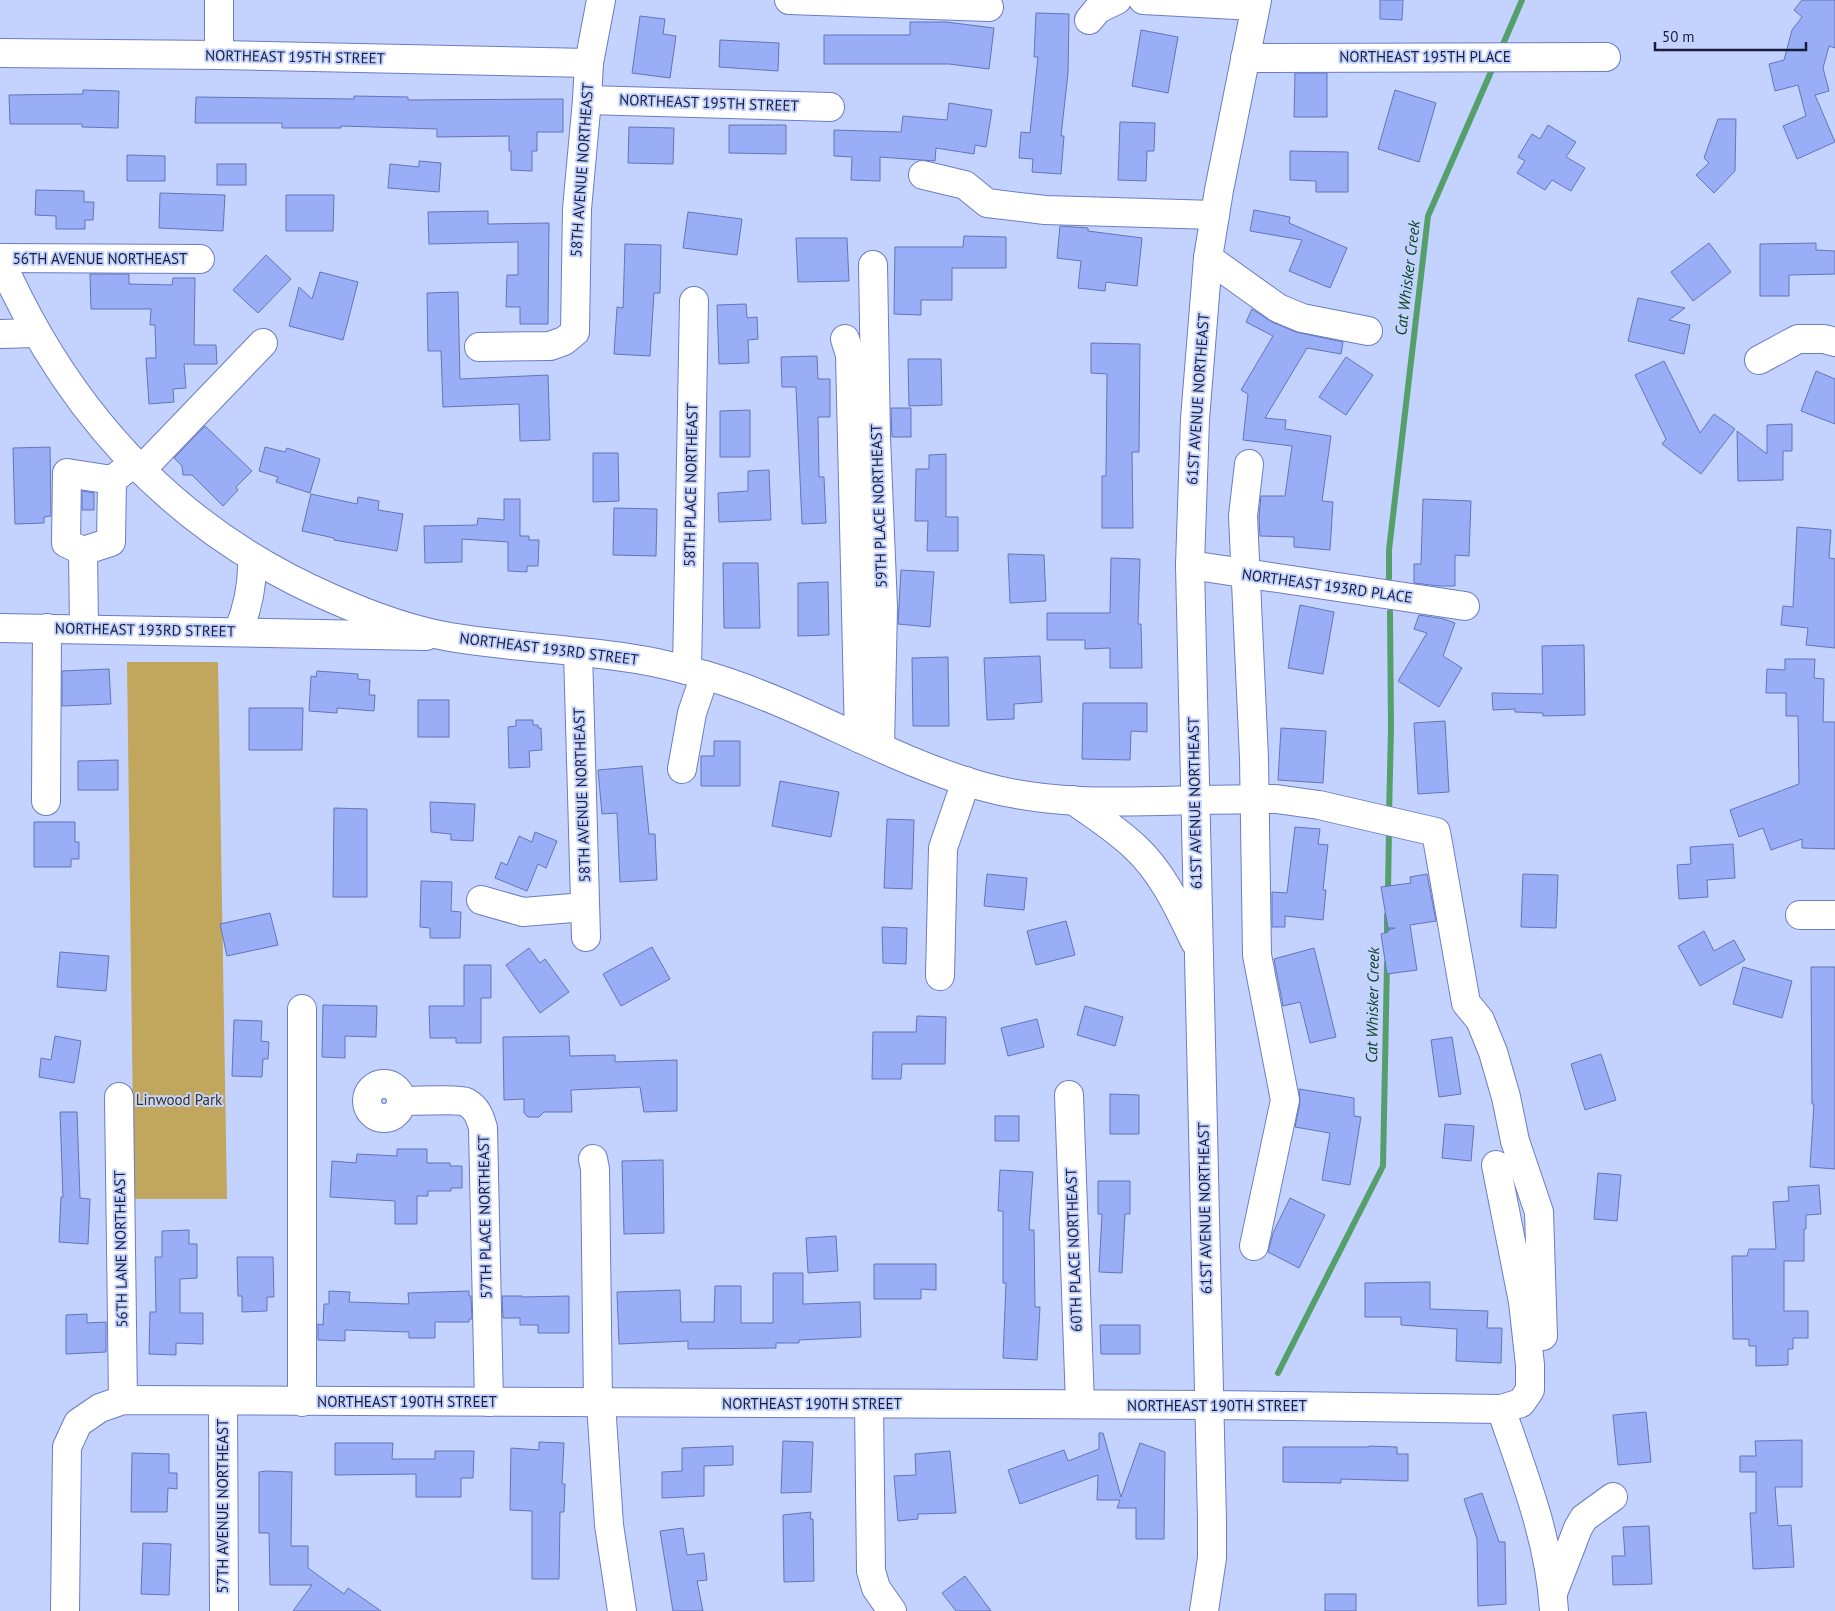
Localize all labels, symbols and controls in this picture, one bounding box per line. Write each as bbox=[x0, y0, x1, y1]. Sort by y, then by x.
scale bar bbox=[1655, 20, 1806, 52]
text: 50 m bbox=[1662, 27, 1695, 46]
street label: NORTHEAST 195TH STREET bbox=[205, 45, 386, 68]
street label: NORTHEAST 195TH PLACE bbox=[1339, 47, 1511, 66]
street label: 58TH AVENUE NORTHEAST bbox=[566, 81, 597, 258]
street label: NORTHEAST 195TH STREET bbox=[619, 90, 800, 115]
water label: Cat Whisker Creek bbox=[1390, 219, 1424, 337]
street label: 56TH AVENUE NORTHEAST bbox=[13, 249, 188, 268]
street label: 61ST AVENUE NORTHEAST bbox=[1182, 312, 1213, 485]
street label: 58TH PLACE NORTHEAST bbox=[680, 402, 701, 567]
street label: 59TH PLACE NORTHEAST bbox=[866, 423, 891, 588]
street label: NORTHEAST 193RD PLACE bbox=[1241, 564, 1413, 607]
street label: NORTHEAST 193RD STREET bbox=[55, 618, 236, 641]
street label: NORTHEAST 193RD STREET bbox=[458, 628, 640, 669]
street label: 58TH AVENUE NORTHEAST bbox=[569, 707, 594, 883]
street label: 61ST AVENUE NORTHEAST bbox=[1183, 716, 1205, 889]
water label: Cat Whisker Creek bbox=[1361, 946, 1383, 1063]
park label: Linwood Park bbox=[136, 1090, 223, 1109]
street label: 61ST AVENUE NORTHEAST bbox=[1193, 1121, 1215, 1294]
street label: 57TH PLACE NORTHEAST bbox=[474, 1134, 495, 1299]
street label: 60TH PLACE NORTHEAST bbox=[1061, 1167, 1086, 1332]
street label: 56TH LANE NORTHEAST bbox=[110, 1169, 131, 1328]
street label: NORTHEAST 190TH STREET bbox=[317, 1392, 498, 1411]
street label: NORTHEAST 190TH STREET bbox=[722, 1394, 903, 1413]
street label: NORTHEAST 190TH STREET bbox=[1127, 1396, 1308, 1415]
street label: 57TH AVENUE NORTHEAST bbox=[213, 1418, 232, 1593]

